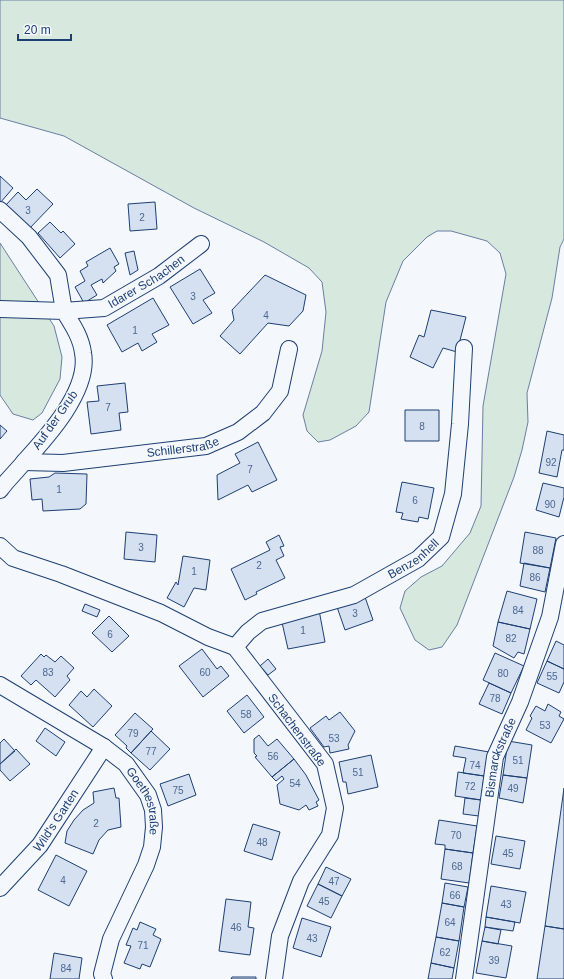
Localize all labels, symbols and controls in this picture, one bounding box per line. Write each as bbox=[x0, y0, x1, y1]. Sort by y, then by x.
scale bar bbox=[18, 16, 71, 42]
text: 20 m bbox=[24, 23, 51, 37]
house number: 3 bbox=[25, 205, 31, 216]
house number: 2 bbox=[139, 212, 145, 223]
street label: Idarer Schachen bbox=[106, 252, 187, 311]
house number: 3 bbox=[190, 291, 196, 302]
house number: 4 bbox=[263, 310, 269, 321]
house number: 1 bbox=[132, 325, 138, 336]
street label: Auf der Grub bbox=[30, 388, 81, 452]
house number: 7 bbox=[105, 402, 111, 413]
house number: 8 bbox=[419, 421, 425, 432]
street label: Schillerstraße bbox=[146, 434, 222, 460]
house number: 92 bbox=[545, 457, 557, 468]
house number: 7 bbox=[247, 464, 253, 475]
house number: 1 bbox=[56, 484, 62, 495]
house number: 6 bbox=[412, 495, 418, 506]
house number: 90 bbox=[544, 499, 556, 510]
street label: Benzenhell bbox=[385, 536, 442, 581]
house number: 3 bbox=[138, 542, 144, 553]
house number: 88 bbox=[532, 545, 544, 556]
house number: 2 bbox=[256, 560, 262, 571]
house number: 1 bbox=[191, 566, 197, 577]
house number: 86 bbox=[529, 572, 541, 583]
house number: 84 bbox=[512, 605, 524, 616]
house number: 3 bbox=[352, 608, 358, 619]
house number: 1 bbox=[300, 625, 306, 636]
house number: 6 bbox=[107, 629, 113, 640]
house number: 82 bbox=[505, 633, 517, 644]
house number: 83 bbox=[42, 667, 54, 678]
house number: 60 bbox=[199, 667, 211, 678]
house number: 80 bbox=[497, 668, 509, 679]
house number: 55 bbox=[546, 671, 558, 682]
street label: Schachenstraße bbox=[265, 691, 329, 769]
house number: 78 bbox=[489, 693, 501, 704]
house number: 58 bbox=[240, 709, 252, 720]
street label: Bismarckstraße bbox=[482, 715, 519, 798]
house number: 53 bbox=[539, 720, 551, 731]
house number: 79 bbox=[127, 728, 139, 739]
house number: 53 bbox=[328, 733, 340, 744]
house number: 77 bbox=[145, 746, 157, 757]
house number: 56 bbox=[267, 751, 279, 762]
house number: 51 bbox=[512, 755, 524, 766]
house number: 74 bbox=[469, 760, 481, 771]
street label: Goethestraße bbox=[123, 764, 161, 836]
house number: 51 bbox=[352, 767, 364, 778]
house number: 54 bbox=[289, 778, 301, 789]
house number: 72 bbox=[464, 781, 476, 792]
house number: 49 bbox=[507, 783, 519, 794]
house number: 75 bbox=[172, 785, 184, 796]
street label: Wild's Garten bbox=[30, 787, 81, 855]
house number: 2 bbox=[93, 818, 99, 829]
house number: 70 bbox=[450, 830, 462, 841]
house number: 48 bbox=[256, 837, 268, 848]
house number: 45 bbox=[502, 848, 514, 859]
house number: 68 bbox=[451, 861, 463, 872]
house number: 4 bbox=[60, 875, 66, 886]
house number: 47 bbox=[328, 876, 340, 887]
house number: 66 bbox=[449, 890, 461, 901]
house number: 45 bbox=[318, 896, 330, 907]
house number: 43 bbox=[500, 899, 512, 910]
house number: 64 bbox=[444, 917, 456, 928]
house number: 46 bbox=[230, 922, 242, 933]
house number: 43 bbox=[306, 933, 318, 944]
house number: 71 bbox=[137, 940, 149, 951]
house number: 62 bbox=[439, 947, 451, 958]
house number: 39 bbox=[488, 955, 500, 966]
house number: 84 bbox=[60, 963, 72, 974]

